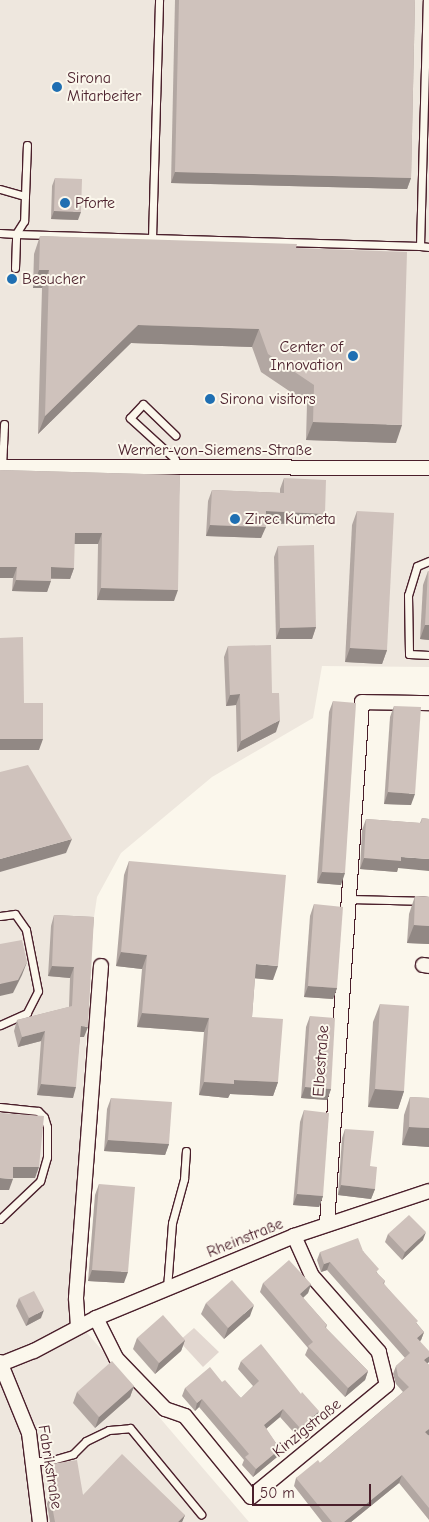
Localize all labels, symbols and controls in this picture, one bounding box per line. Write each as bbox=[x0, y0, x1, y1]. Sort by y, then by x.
place label: Sirona Mitarbeiter bbox=[67, 68, 141, 106]
marker: Sirona Mitarbeiter bbox=[51, 81, 63, 93]
place label: Pforte bbox=[75, 193, 115, 213]
marker: Pforte bbox=[59, 197, 71, 209]
place label: Besucher bbox=[22, 269, 85, 289]
marker: Besucher bbox=[6, 273, 18, 285]
place label: Center of Innovation bbox=[271, 337, 343, 375]
marker: Center of Innovation bbox=[347, 350, 359, 362]
place label: Sirona visitors bbox=[220, 389, 316, 409]
marker: Sirona visitors bbox=[204, 393, 216, 405]
street label: Werner-von-Siemens-Straße bbox=[118, 440, 312, 460]
place label: Zirec Kumeta bbox=[245, 509, 336, 529]
marker: Zirec Kumeta bbox=[229, 513, 241, 525]
street label: Elbestraße bbox=[309, 1025, 333, 1097]
street label: Rheinstraße bbox=[204, 1214, 286, 1262]
street label: Kinzigstraße bbox=[269, 1395, 345, 1461]
street label: Fabrikstraße bbox=[34, 1424, 66, 1510]
scale bar bbox=[254, 1474, 373, 1506]
text: 50 m bbox=[260, 1484, 295, 1502]

